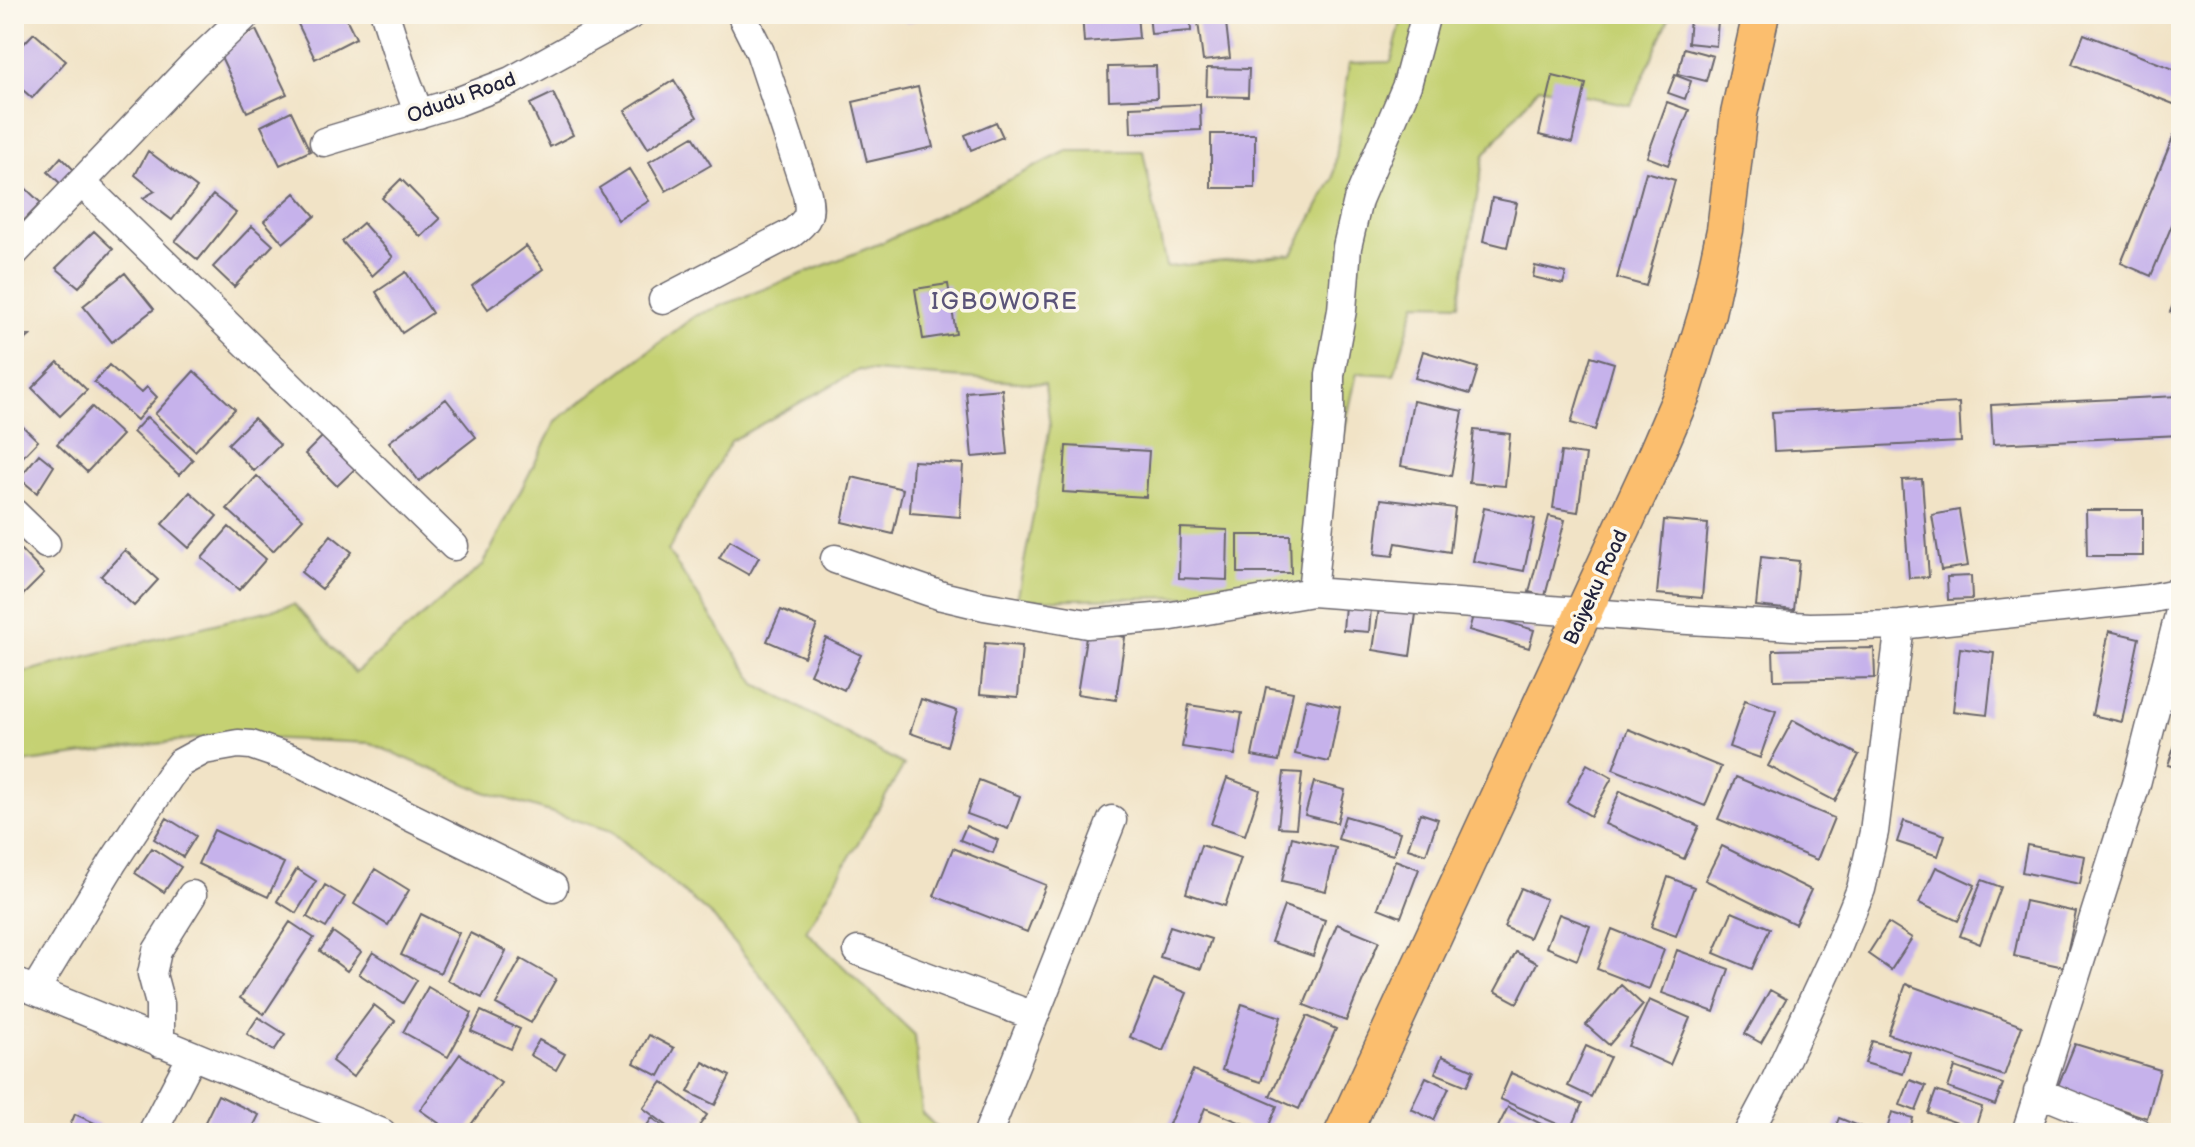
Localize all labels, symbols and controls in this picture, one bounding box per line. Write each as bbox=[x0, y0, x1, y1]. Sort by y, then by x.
street label: Odudu Road bbox=[404, 67, 519, 129]
district label: IGBOWORE bbox=[931, 287, 1079, 316]
street label: Baiyeku Road bbox=[1559, 526, 1633, 649]

